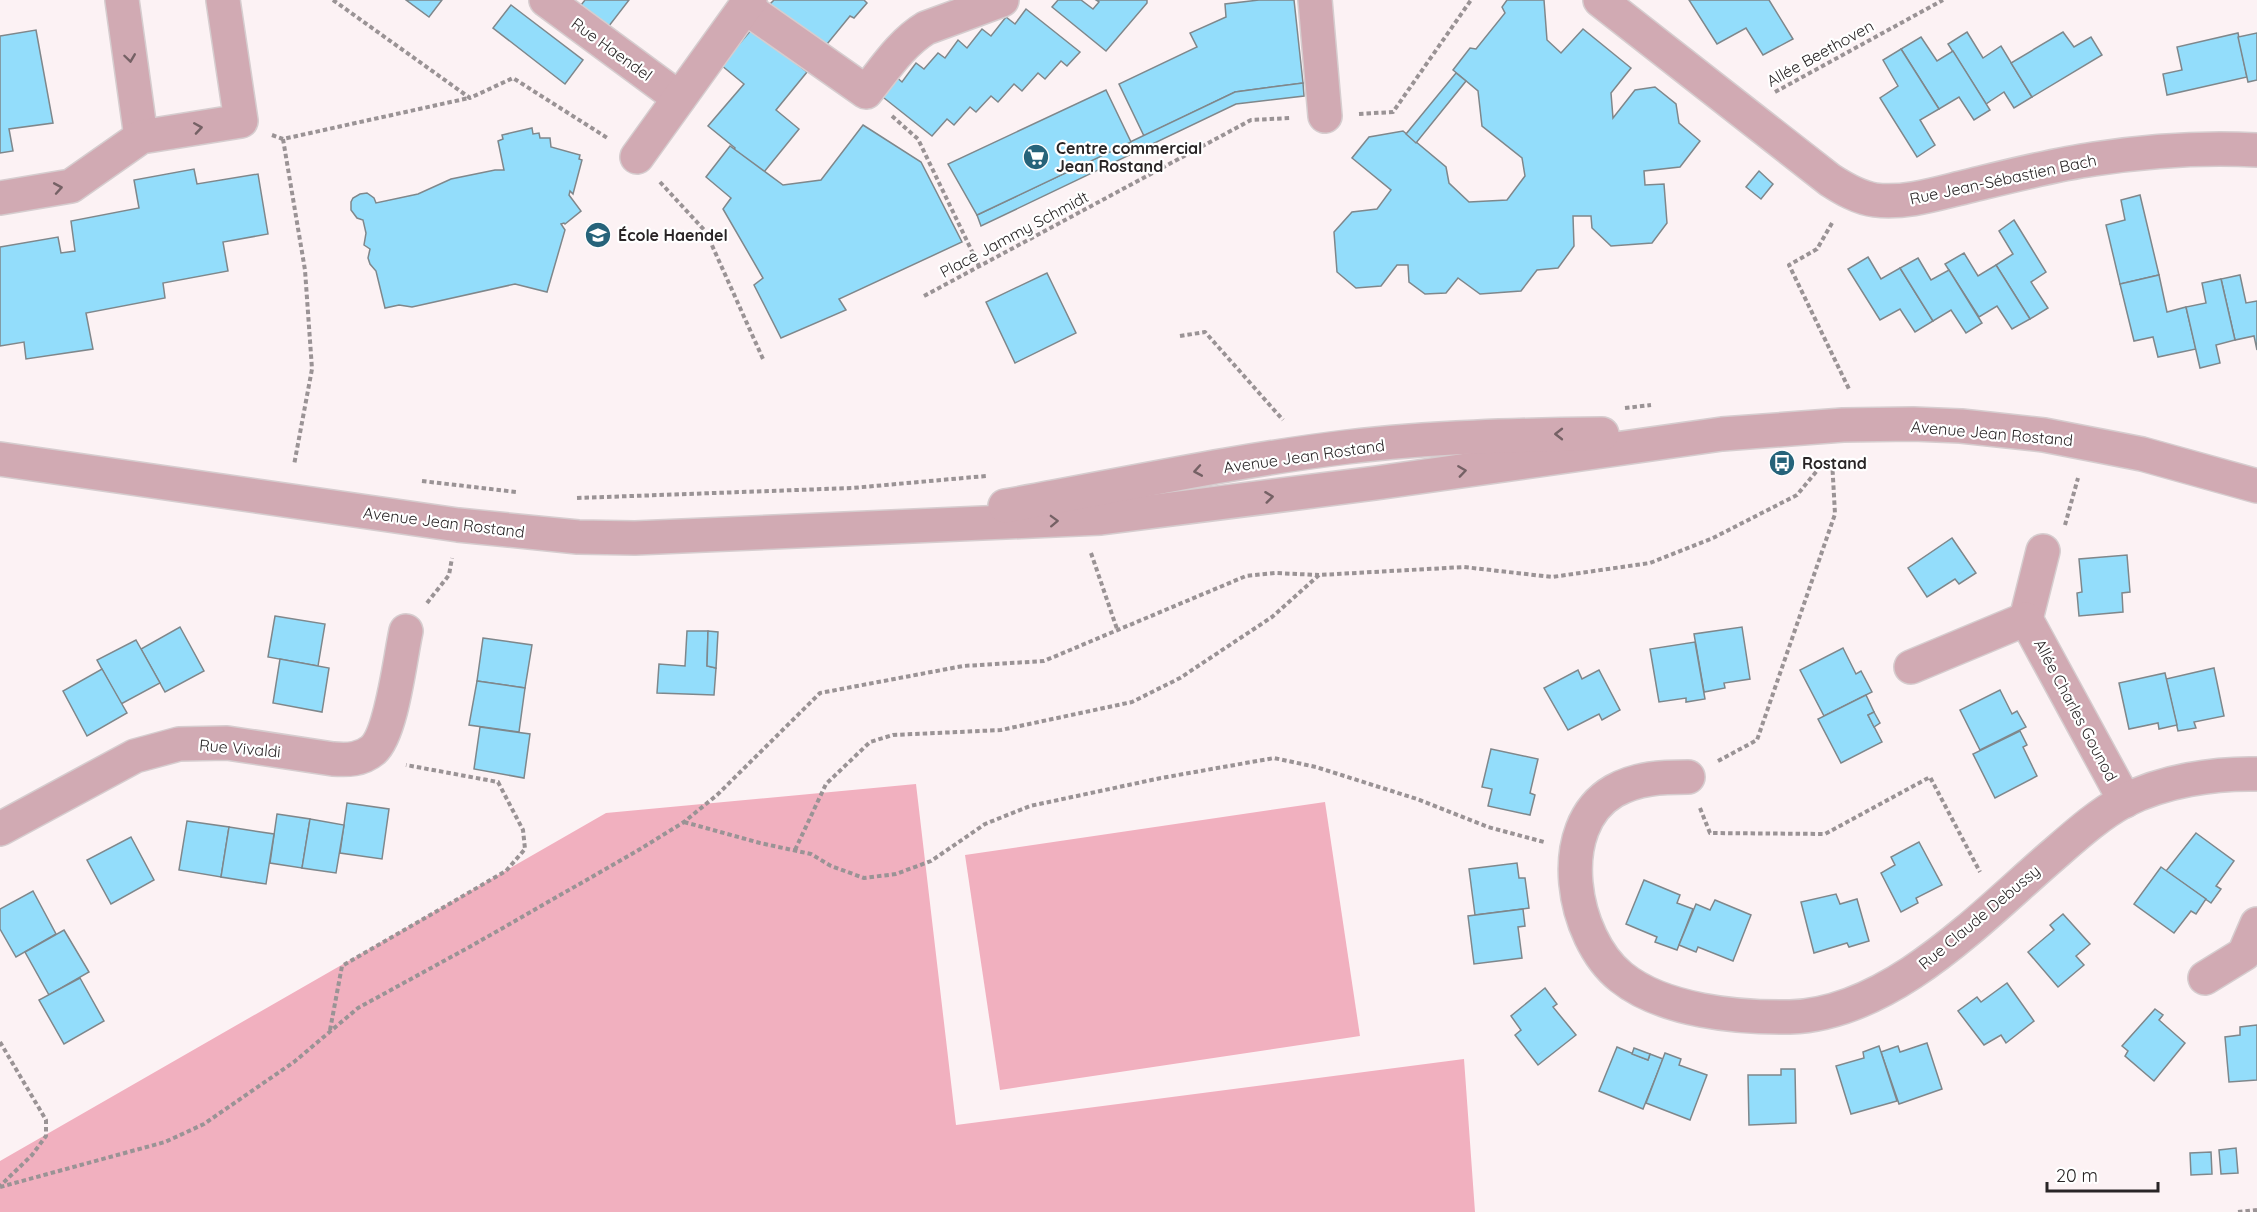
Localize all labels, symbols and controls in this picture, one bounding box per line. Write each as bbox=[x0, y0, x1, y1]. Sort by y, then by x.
street label: Rue Haendel bbox=[568, 13, 656, 85]
street label: Allée Beethoven bbox=[1763, 15, 1877, 91]
one-way arrow bbox=[123, 53, 135, 63]
one-way arrow bbox=[193, 122, 203, 135]
place label: Centre commercial Jean Rostand bbox=[1056, 138, 1202, 176]
supermarket icon: Centre commercial Jean Rostand bbox=[1021, 142, 1051, 172]
street label: Rue Jean-Sébastien Bach bbox=[1908, 149, 2098, 209]
one-way arrow bbox=[53, 183, 62, 195]
street label: Place Jammy Schmidt bbox=[936, 186, 1092, 282]
school or university icon: École Haendel bbox=[583, 220, 613, 250]
place label: École Haendel bbox=[618, 225, 728, 245]
street label: Avenue Jean Rostand bbox=[1910, 416, 2074, 450]
one-way arrow bbox=[1554, 428, 1563, 440]
street label: Avenue Jean Rostand bbox=[1222, 435, 1386, 477]
bus stop icon: Rostand bbox=[1767, 448, 1797, 478]
place label: Rostand bbox=[1802, 453, 1867, 473]
one-way arrow bbox=[1194, 464, 1204, 477]
one-way arrow bbox=[1458, 466, 1467, 478]
one-way arrow bbox=[1264, 492, 1273, 504]
street label: Avenue Jean Rostand bbox=[362, 502, 526, 542]
one-way arrow bbox=[1050, 514, 1059, 527]
street label: Allée Charles Gounod bbox=[2030, 635, 2122, 785]
street label: Rue Vivaldi bbox=[198, 734, 282, 762]
street label: Rue Claude Debussy bbox=[1914, 860, 2044, 974]
scale bar bbox=[2047, 1155, 2158, 1193]
text: 20 m bbox=[2056, 1164, 2098, 1187]

